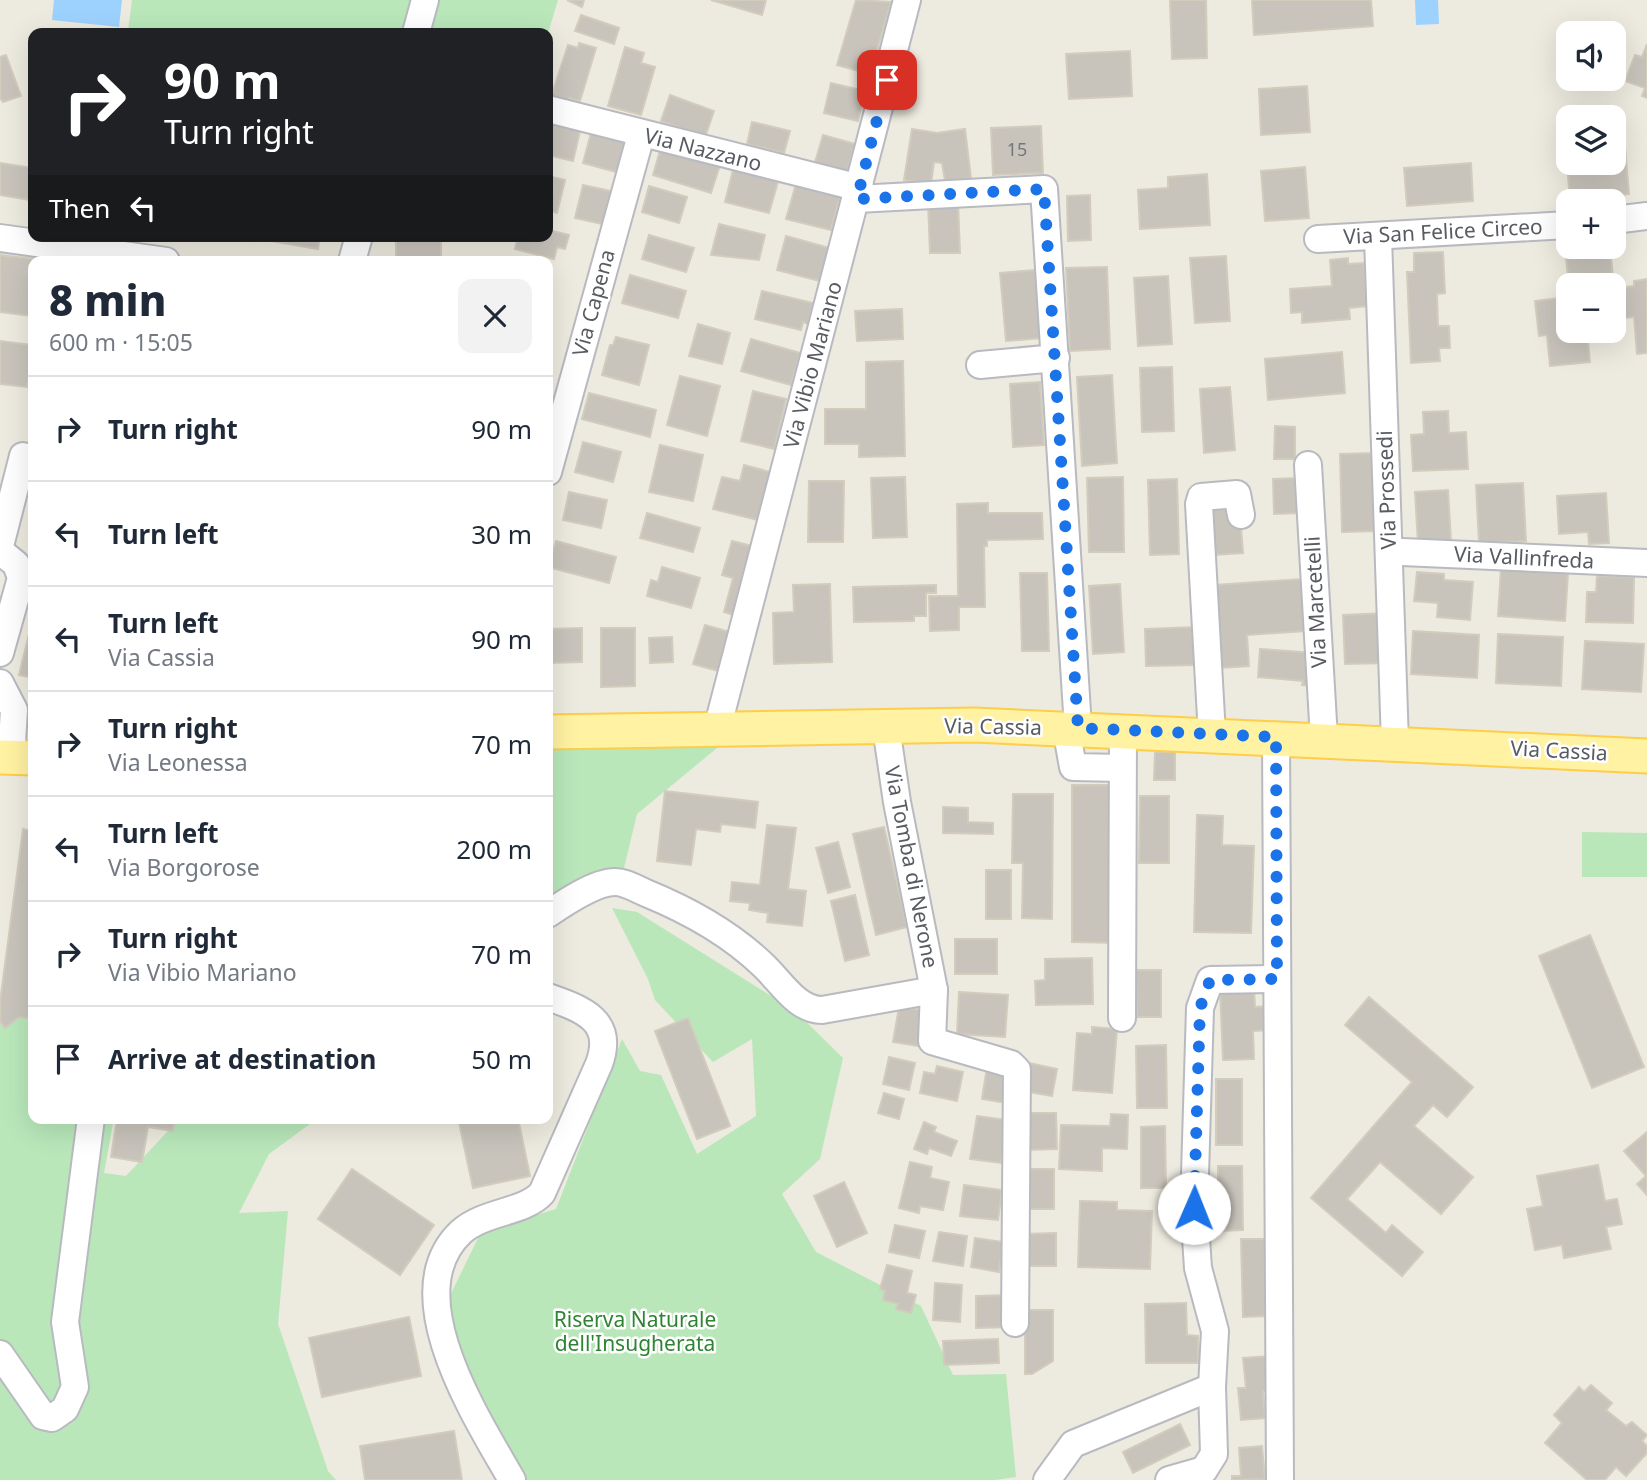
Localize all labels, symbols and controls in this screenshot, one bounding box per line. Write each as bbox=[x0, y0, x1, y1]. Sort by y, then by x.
map controls bbox=[1556, 21, 1626, 343]
button: sound bbox=[1556, 21, 1626, 91]
text: 90 m bbox=[164, 47, 281, 113]
pin bbox=[857, 50, 917, 110]
icon: right bbox=[49, 56, 140, 147]
icon: arrive bbox=[868, 61, 906, 99]
button: layers bbox=[1556, 105, 1626, 175]
text: Turn right bbox=[164, 110, 314, 153]
street label: Via Nazzano bbox=[642, 121, 765, 177]
house number: 15 bbox=[1007, 137, 1027, 161]
icon: left bbox=[124, 189, 162, 227]
button: + bbox=[1556, 189, 1626, 259]
text: Then bbox=[49, 190, 110, 226]
street label: Via San Felice Circeo bbox=[1343, 212, 1543, 250]
street label: Via Capena bbox=[565, 246, 621, 359]
text: 8 min bbox=[49, 271, 166, 328]
button: − bbox=[1556, 273, 1626, 343]
street label: Via Vibio Mariano bbox=[776, 278, 848, 452]
button: close bbox=[458, 279, 532, 353]
text: 600 m · 15:05 bbox=[49, 326, 193, 358]
icon: right bbox=[49, 410, 87, 448]
text: Turn right bbox=[108, 411, 238, 447]
text: 90 m bbox=[471, 411, 532, 447]
street label: Via Prossedi bbox=[1370, 430, 1402, 550]
icon: left bbox=[49, 515, 87, 553]
text: Turn left bbox=[108, 516, 219, 552]
text: 30 m bbox=[471, 516, 532, 552]
street label: Via Marcetelli bbox=[1298, 535, 1332, 669]
street label: Via Vallinfreda bbox=[1453, 539, 1595, 575]
text: Turn left bbox=[108, 605, 219, 641]
icon: left bbox=[49, 620, 87, 658]
text: 90 m bbox=[471, 621, 532, 657]
text: Via Cassia bbox=[108, 641, 215, 673]
text: Turn right bbox=[108, 710, 238, 746]
street label: Via Cassia bbox=[944, 711, 1042, 741]
icon: right bbox=[49, 725, 87, 763]
text: 70 m bbox=[471, 726, 532, 762]
street label: Via Cassia bbox=[1510, 733, 1609, 767]
text: Via Leonessa bbox=[108, 746, 248, 778]
street label: Via Tomba di Nerone bbox=[879, 763, 945, 970]
text: Turn left bbox=[108, 815, 219, 851]
icon: left bbox=[49, 830, 87, 868]
text: 200 m bbox=[456, 831, 532, 867]
text: Via Borgorose bbox=[108, 851, 260, 883]
text: Turn right bbox=[108, 920, 238, 956]
icon: right bbox=[49, 935, 87, 973]
text: 70 m bbox=[471, 936, 532, 972]
text: Via Vibio Mariano bbox=[108, 956, 297, 988]
icon: arrive bbox=[49, 1040, 87, 1078]
text: Arrive at destination bbox=[108, 1041, 377, 1077]
text: 50 m bbox=[471, 1041, 532, 1077]
position arrow bbox=[1157, 1171, 1231, 1245]
park label: Riserva Naturale dell'Insugherata bbox=[554, 1305, 716, 1357]

